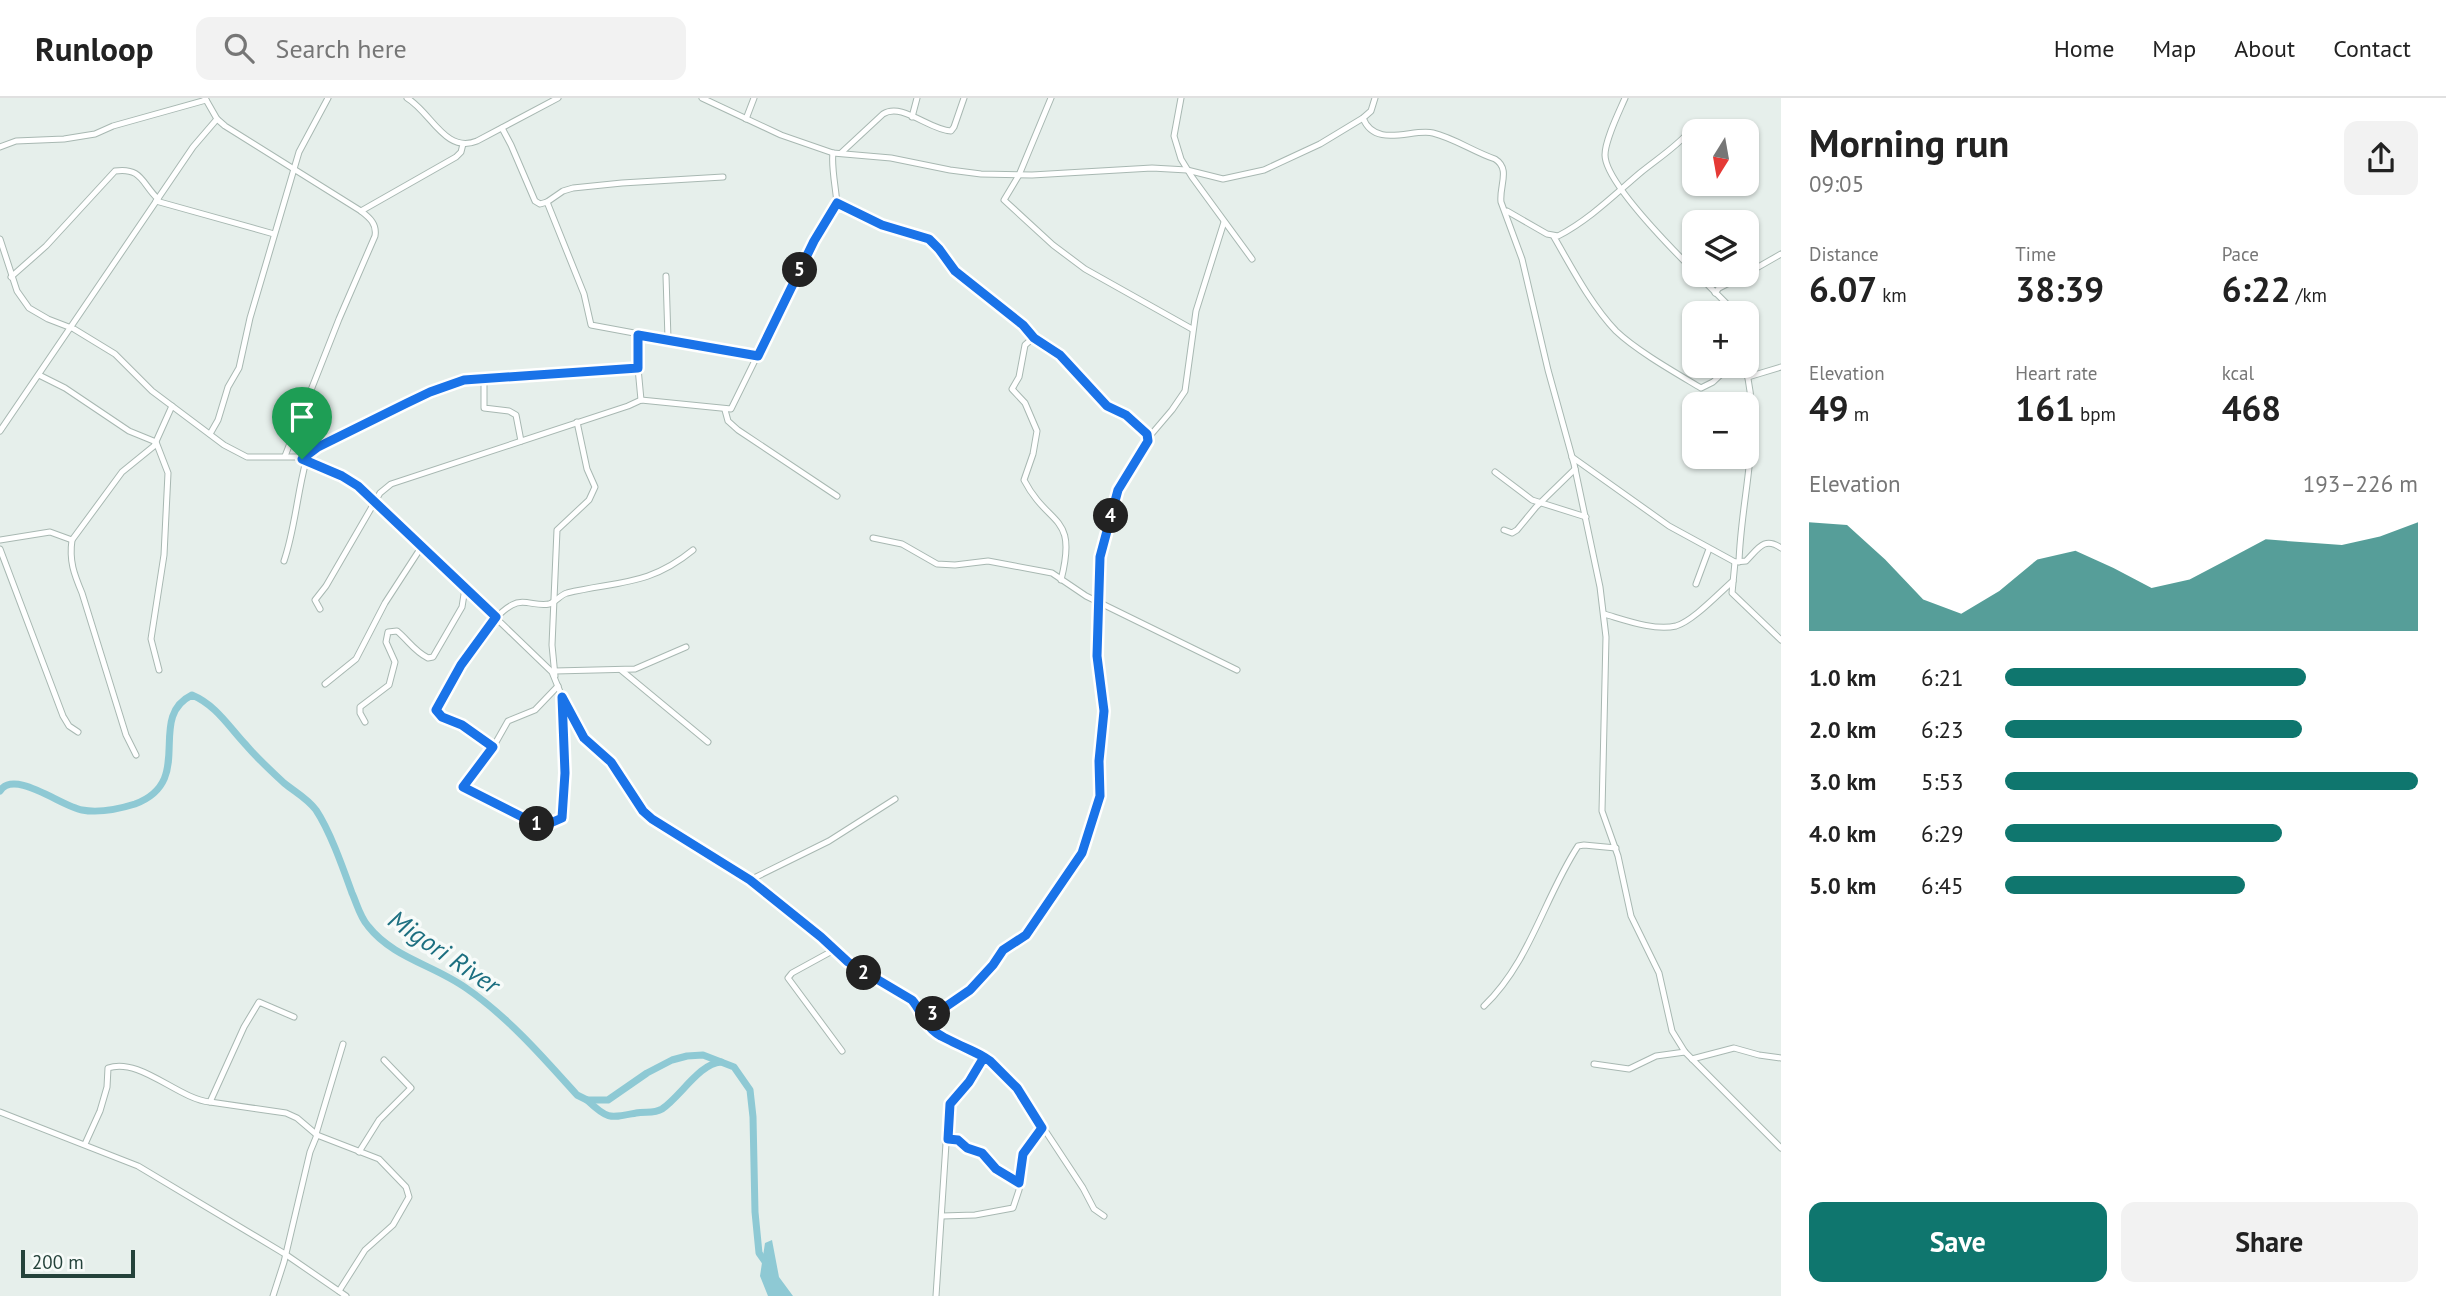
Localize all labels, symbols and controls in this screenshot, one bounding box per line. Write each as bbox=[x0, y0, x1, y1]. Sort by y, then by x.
search box bbox=[196, 17, 686, 80]
text: Runloop bbox=[35, 27, 154, 70]
icon: search bbox=[220, 29, 258, 67]
text: Search here bbox=[276, 32, 407, 65]
text: Home bbox=[2054, 33, 2114, 64]
text: Map bbox=[2152, 33, 2196, 64]
text: About bbox=[2234, 33, 2295, 64]
text: Contact bbox=[2333, 33, 2411, 64]
text: Morning run bbox=[1809, 118, 2009, 167]
north arrow bbox=[1682, 119, 1759, 196]
map controls bbox=[1682, 119, 1759, 469]
button: share bbox=[2344, 121, 2418, 195]
text: 09:05 bbox=[1809, 169, 1864, 198]
button: layers bbox=[1682, 210, 1759, 287]
text: Distance bbox=[1809, 242, 1879, 266]
text: Time bbox=[2015, 242, 2056, 266]
text: Pace bbox=[2222, 242, 2259, 266]
pin: 5 bbox=[782, 252, 818, 288]
text: 5 bbox=[794, 257, 805, 281]
text: 6.07 bbox=[1809, 266, 1877, 312]
text: 38:39 bbox=[2015, 266, 2104, 312]
text: 6:22 bbox=[2222, 266, 2291, 312]
text: km bbox=[1877, 283, 1907, 307]
text: /km bbox=[2291, 283, 2327, 307]
button: + bbox=[1682, 301, 1759, 378]
text: Elevation bbox=[1809, 361, 1885, 385]
text: Heart rate bbox=[2015, 361, 2097, 385]
text: kcal bbox=[2222, 361, 2254, 385]
text: 49 bbox=[1809, 385, 1849, 431]
text: 161 bbox=[2015, 385, 2075, 431]
text: 468 bbox=[2222, 385, 2281, 431]
pin bbox=[272, 387, 332, 459]
button: − bbox=[1682, 392, 1759, 469]
icon: arrive bbox=[283, 398, 321, 436]
text: m bbox=[1849, 402, 1869, 426]
text: bpm bbox=[2075, 402, 2116, 426]
text: Elevation bbox=[1809, 469, 1901, 498]
text: 193–226 m bbox=[2303, 469, 2418, 498]
pin: 4 bbox=[1094, 498, 1128, 534]
text: 4 bbox=[1105, 503, 1116, 527]
text: 1.0 km bbox=[1809, 663, 1876, 692]
text: 6:21 bbox=[1921, 663, 1964, 692]
text: 2.0 km bbox=[1809, 715, 1876, 744]
text: 6:23 bbox=[1921, 715, 1964, 744]
text: 3.0 km bbox=[1809, 767, 1876, 796]
text: 5:53 bbox=[1921, 767, 1964, 796]
pin: 1 bbox=[520, 806, 554, 842]
text: 1 bbox=[531, 811, 542, 835]
text: 4.0 km bbox=[1809, 819, 1876, 848]
text: 6:29 bbox=[1921, 819, 1964, 848]
text: 5.0 km bbox=[1809, 871, 1876, 900]
text: 6:45 bbox=[1921, 871, 1964, 900]
water label: Migori River bbox=[382, 902, 508, 1002]
pin: 2 bbox=[846, 956, 882, 990]
text: 2 bbox=[858, 960, 869, 984]
pin: 3 bbox=[916, 996, 950, 1032]
text: 3 bbox=[927, 1001, 938, 1025]
button: Save bbox=[1809, 1202, 2107, 1282]
button: Share bbox=[2121, 1202, 2418, 1282]
scale bar bbox=[21, 1247, 135, 1279]
text: 200 m bbox=[32, 1250, 84, 1274]

